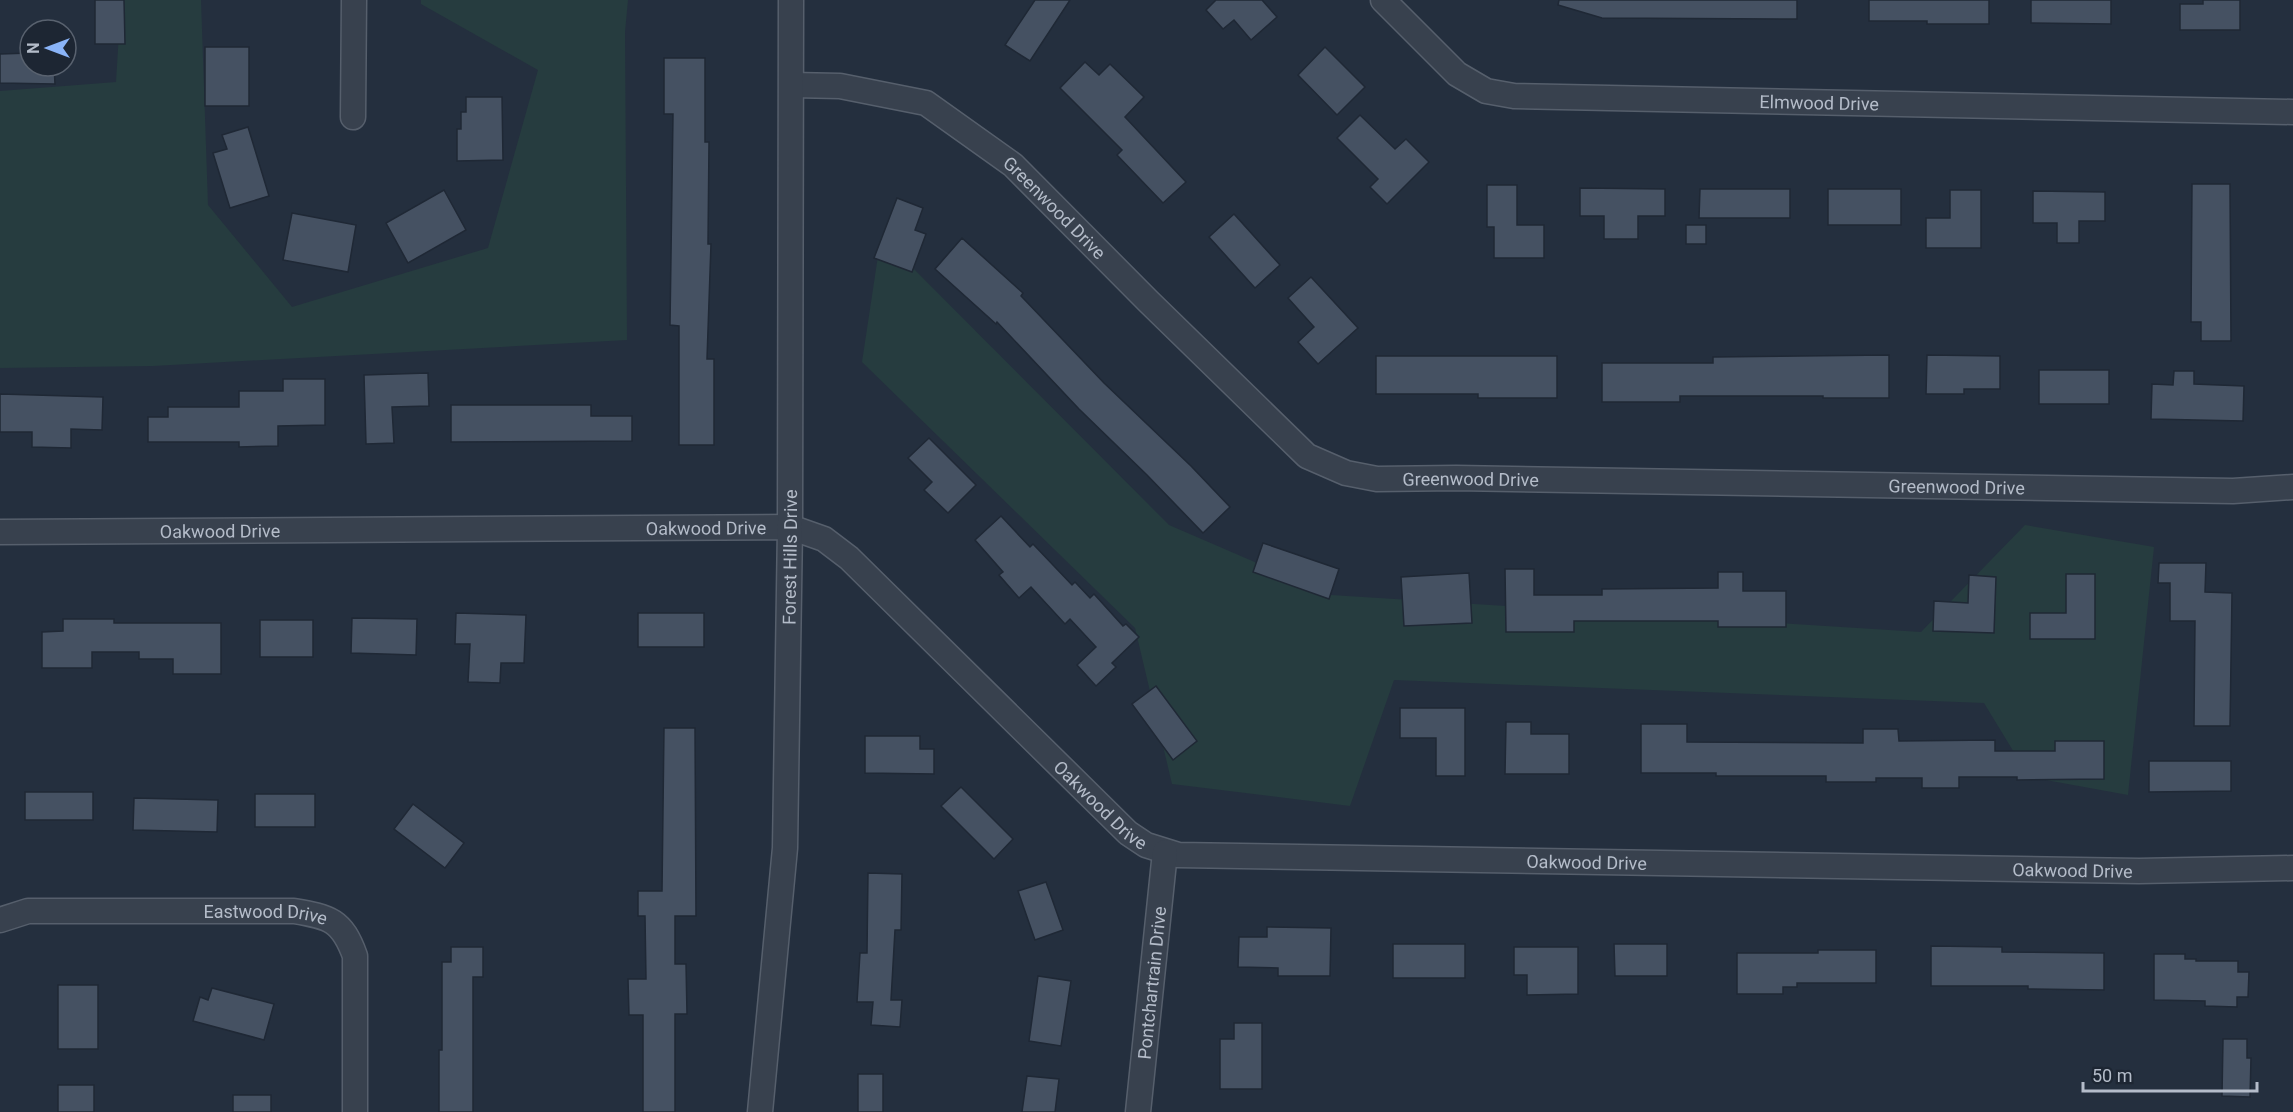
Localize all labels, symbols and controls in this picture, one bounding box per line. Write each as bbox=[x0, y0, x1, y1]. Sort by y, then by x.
north arrow bbox=[18, 18, 78, 78]
text: N bbox=[24, 42, 43, 54]
street label: Elmwood Drive bbox=[1759, 91, 1879, 114]
street label: Greenwood Drive bbox=[1000, 151, 1110, 263]
street label: Greenwood Drive bbox=[1402, 467, 1539, 490]
street label: Greenwood Drive bbox=[1888, 475, 2025, 498]
street label: Forest Hills Drive bbox=[778, 489, 801, 625]
street label: Oakwood Drive bbox=[646, 517, 766, 538]
street label: Oakwood Drive bbox=[160, 520, 280, 541]
street label: Oakwood Drive bbox=[1050, 756, 1151, 853]
street label: Oakwood Drive bbox=[1526, 850, 1647, 873]
street label: Oakwood Drive bbox=[2012, 858, 2133, 881]
street label: Eastwood Drive bbox=[203, 901, 330, 929]
street label: Pontchartrain Drive bbox=[1133, 905, 1170, 1060]
scale bar bbox=[2083, 1055, 2257, 1093]
text: 50 m bbox=[2092, 1065, 2132, 1086]

